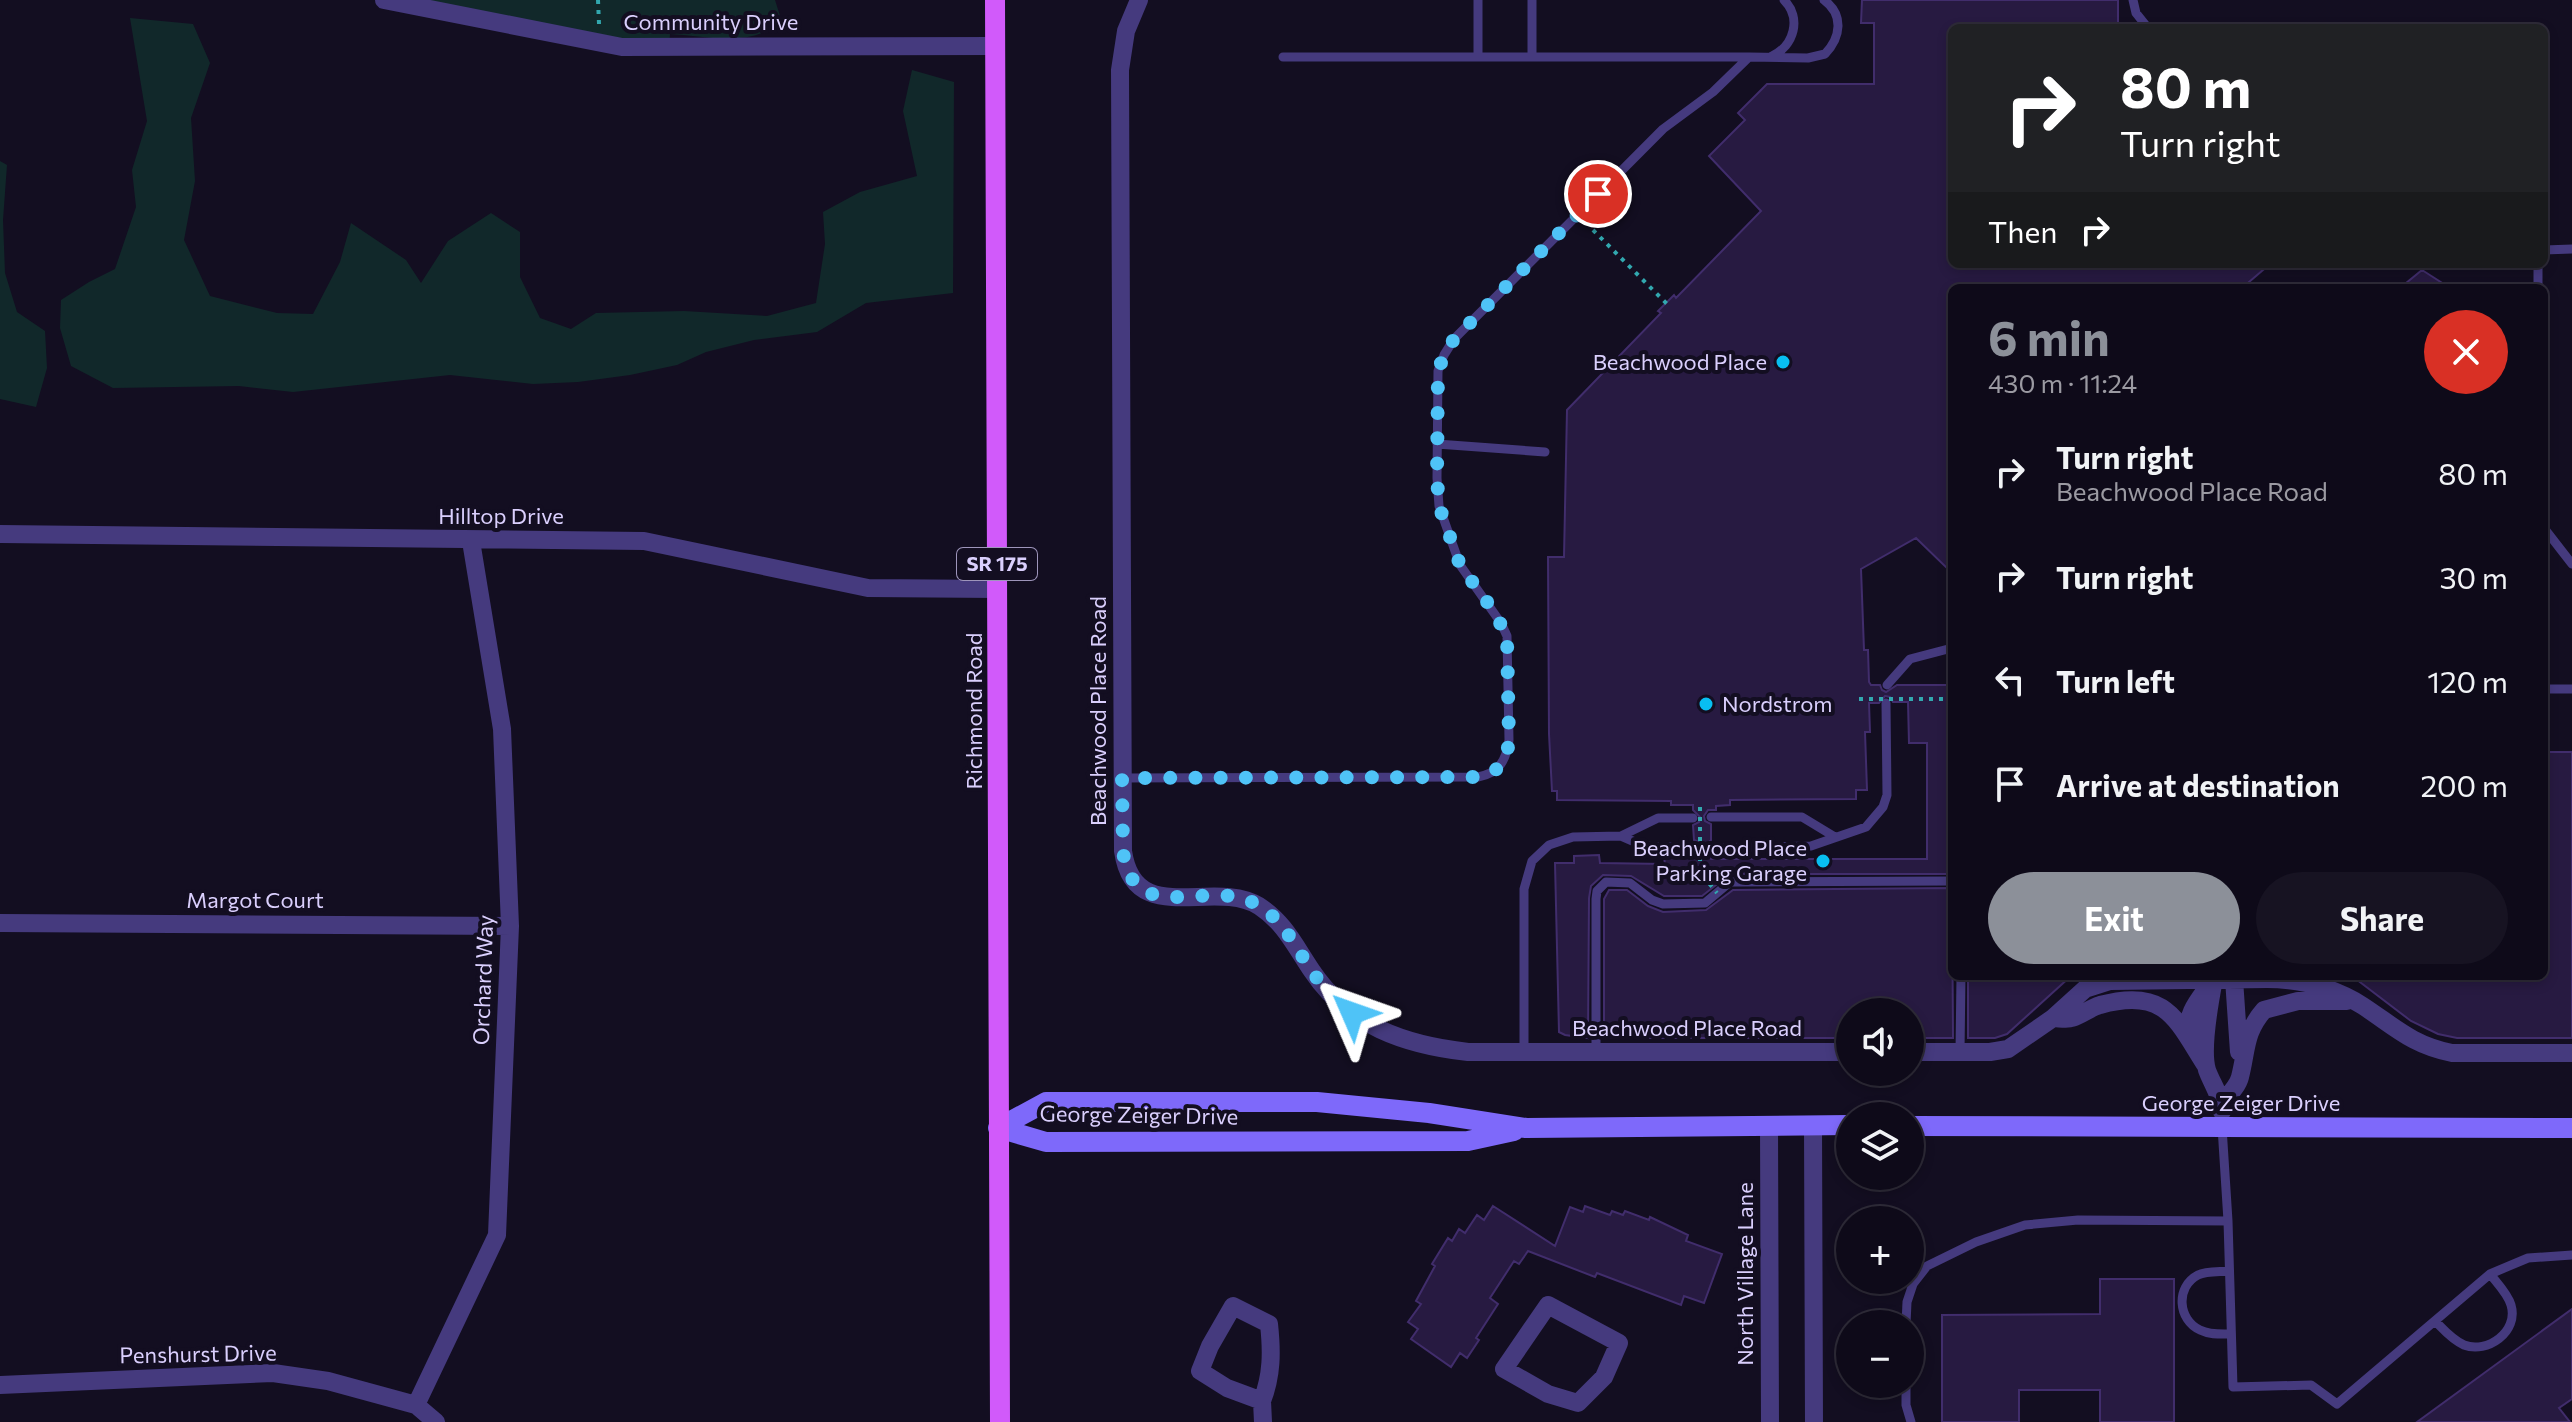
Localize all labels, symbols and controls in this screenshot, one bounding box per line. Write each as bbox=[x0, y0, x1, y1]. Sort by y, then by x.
street label: Community Drive bbox=[624, 8, 798, 35]
text: 80 m bbox=[2120, 51, 2251, 120]
icon: right bbox=[1988, 56, 2092, 160]
text: Turn right bbox=[2120, 120, 2281, 164]
pin bbox=[1564, 160, 1632, 228]
icon: arrive bbox=[1576, 172, 1620, 216]
icon: right bbox=[2073, 208, 2117, 252]
text: Then bbox=[1988, 212, 2057, 249]
text: 6 min bbox=[1988, 307, 2110, 366]
button: close bbox=[2424, 310, 2508, 394]
place label: Beachwood Place bbox=[1593, 348, 1767, 375]
marker: Beachwood Place bbox=[1774, 353, 1792, 371]
text: 430 m · 11:24 bbox=[1988, 367, 2137, 398]
text: Turn right bbox=[2056, 438, 2193, 475]
icon: right bbox=[1988, 450, 2032, 494]
text: 80 m bbox=[2438, 454, 2508, 491]
text: Beachwood Place Road bbox=[2056, 475, 2328, 506]
street label: Hilltop Drive bbox=[438, 502, 564, 529]
road number: SR 175 bbox=[957, 548, 1037, 580]
icon: right bbox=[1988, 554, 2032, 598]
text: Turn right bbox=[2056, 558, 2193, 595]
text: 30 m bbox=[2439, 558, 2508, 595]
street label: Beachwood Place Road bbox=[1084, 596, 1111, 826]
street label: Richmond Road bbox=[960, 632, 987, 790]
icon: left bbox=[1988, 658, 2032, 702]
text: Turn left bbox=[2056, 662, 2175, 699]
text: 120 m bbox=[2427, 662, 2508, 699]
place label: Nordstrom bbox=[1722, 690, 1833, 717]
marker: Nordstrom bbox=[1697, 695, 1715, 713]
icon: arrive bbox=[1988, 762, 2032, 806]
text: Arrive at destination bbox=[2056, 766, 2340, 803]
text: 200 m bbox=[2420, 766, 2508, 803]
place label: Beachwood Place Parking Garage bbox=[1633, 834, 1807, 886]
marker: Beachwood Place Parking Garage bbox=[1814, 852, 1832, 870]
button: Exit bbox=[1988, 872, 2240, 964]
button: Share bbox=[2256, 872, 2508, 964]
street label: Margot Court bbox=[186, 886, 324, 913]
street label: Orchard Way bbox=[467, 914, 498, 1046]
position arrow bbox=[1310, 971, 1394, 1055]
map controls bbox=[1836, 998, 1924, 1398]
button: sound bbox=[1836, 998, 1924, 1086]
street label: Beachwood Place Road bbox=[1572, 1014, 1802, 1041]
street label: George Zeiger Drive bbox=[2142, 1089, 2340, 1116]
street label: George Zeiger Drive bbox=[1039, 1099, 1239, 1130]
button: layers bbox=[1836, 1102, 1924, 1190]
street label: North Village Lane bbox=[1731, 1182, 1758, 1366]
button: + bbox=[1836, 1206, 1924, 1294]
button: − bbox=[1836, 1310, 1924, 1398]
street label: Penshurst Drive bbox=[119, 1339, 277, 1368]

